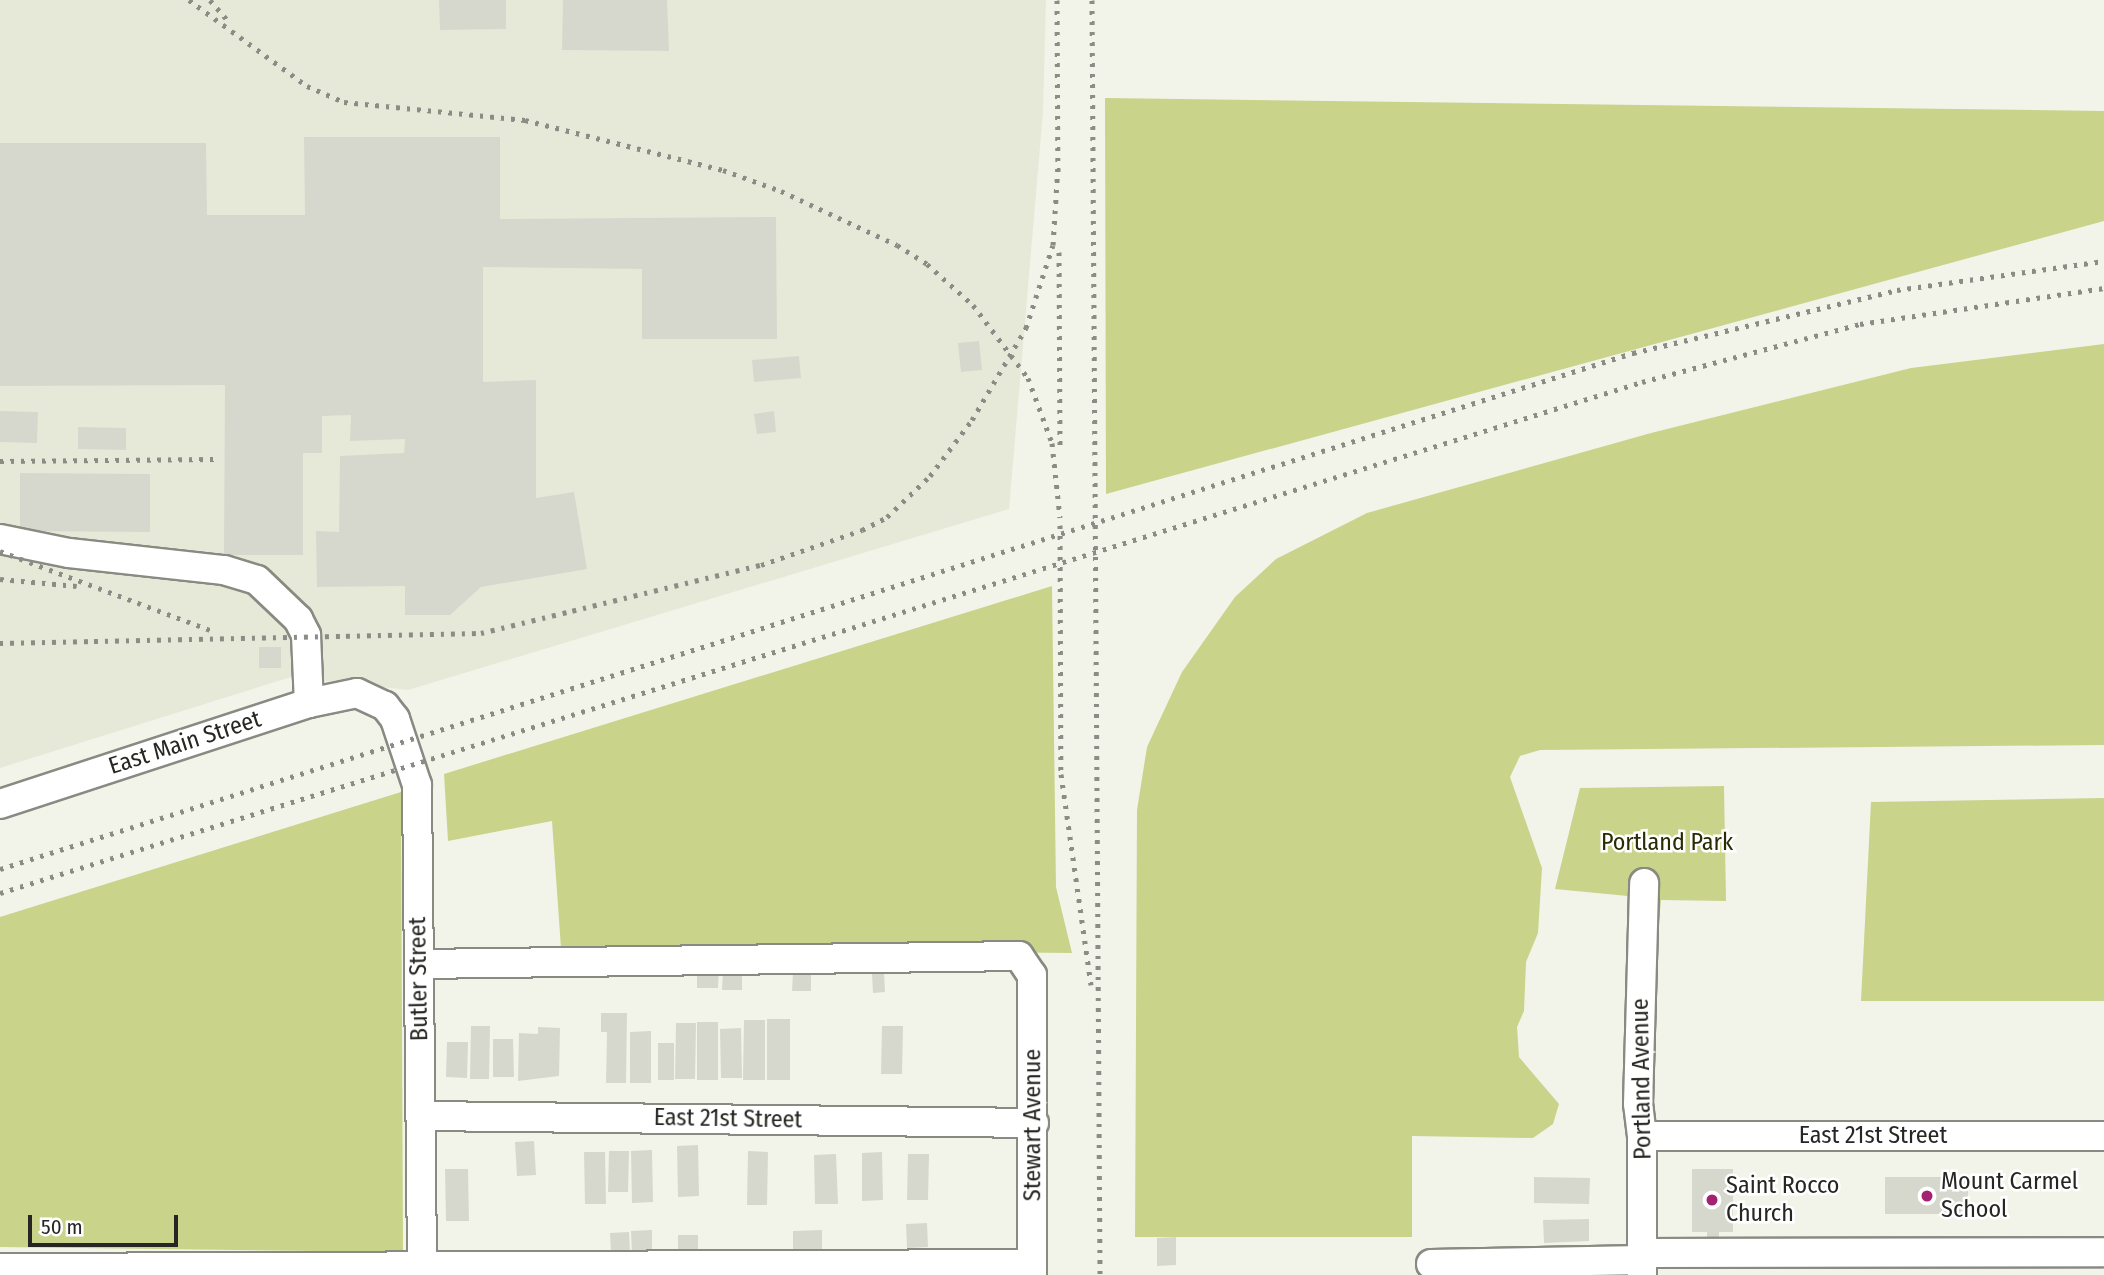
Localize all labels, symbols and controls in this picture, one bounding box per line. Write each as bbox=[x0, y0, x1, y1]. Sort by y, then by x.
street label: East Main Street bbox=[105, 705, 265, 781]
park label: Portland Park bbox=[1601, 829, 1733, 857]
street label: Butler Street bbox=[404, 917, 434, 1041]
street label: Portland Avenue bbox=[1626, 998, 1658, 1160]
street label: Stewart Avenue bbox=[1019, 1049, 1047, 1201]
street label: East 21st Street bbox=[654, 1103, 802, 1135]
street label: East 21st Street bbox=[1799, 1122, 1947, 1150]
place label: Mount Carmel School bbox=[1941, 1168, 2078, 1224]
place label: Saint Rocco Church bbox=[1726, 1172, 1839, 1228]
marker: Mount Carmel School bbox=[1919, 1188, 1935, 1204]
marker: Saint Rocco Church bbox=[1704, 1192, 1720, 1208]
scale bar bbox=[32, 1202, 182, 1246]
text: 50 m bbox=[41, 1214, 83, 1240]

